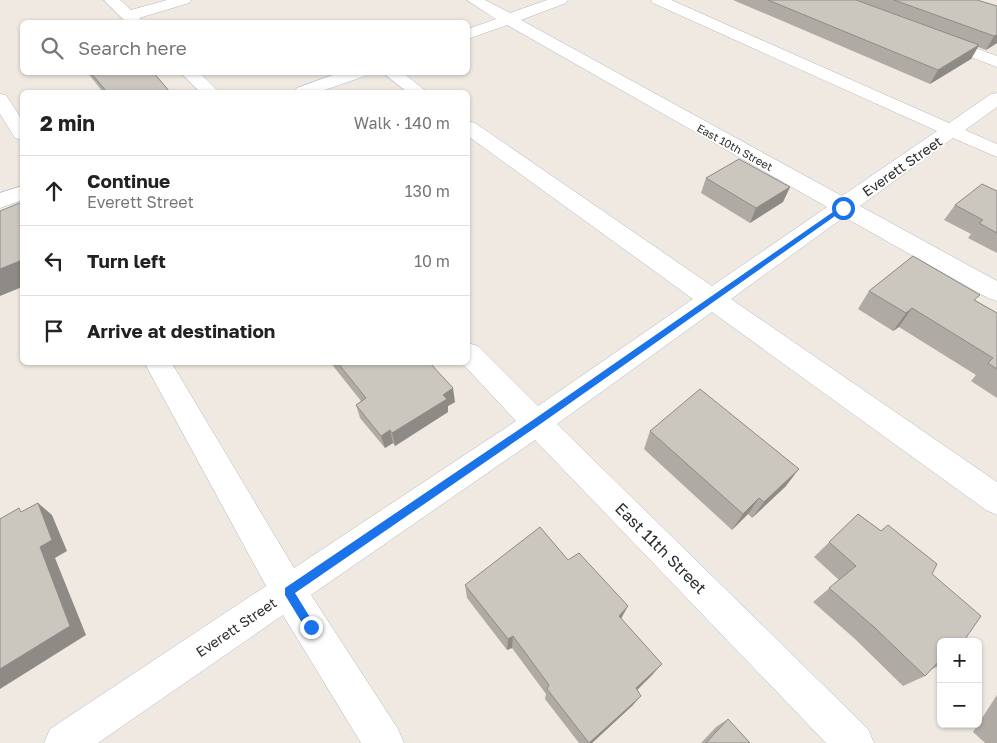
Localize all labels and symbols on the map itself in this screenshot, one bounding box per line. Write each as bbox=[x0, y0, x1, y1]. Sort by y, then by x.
street label: East 10th Street bbox=[695, 121, 775, 173]
street label: Everett Street bbox=[859, 132, 945, 200]
route start bbox=[832, 197, 855, 220]
street label: East 11th Street bbox=[611, 498, 711, 598]
street label: Everett Street bbox=[192, 594, 280, 660]
route end bbox=[300, 616, 323, 639]

